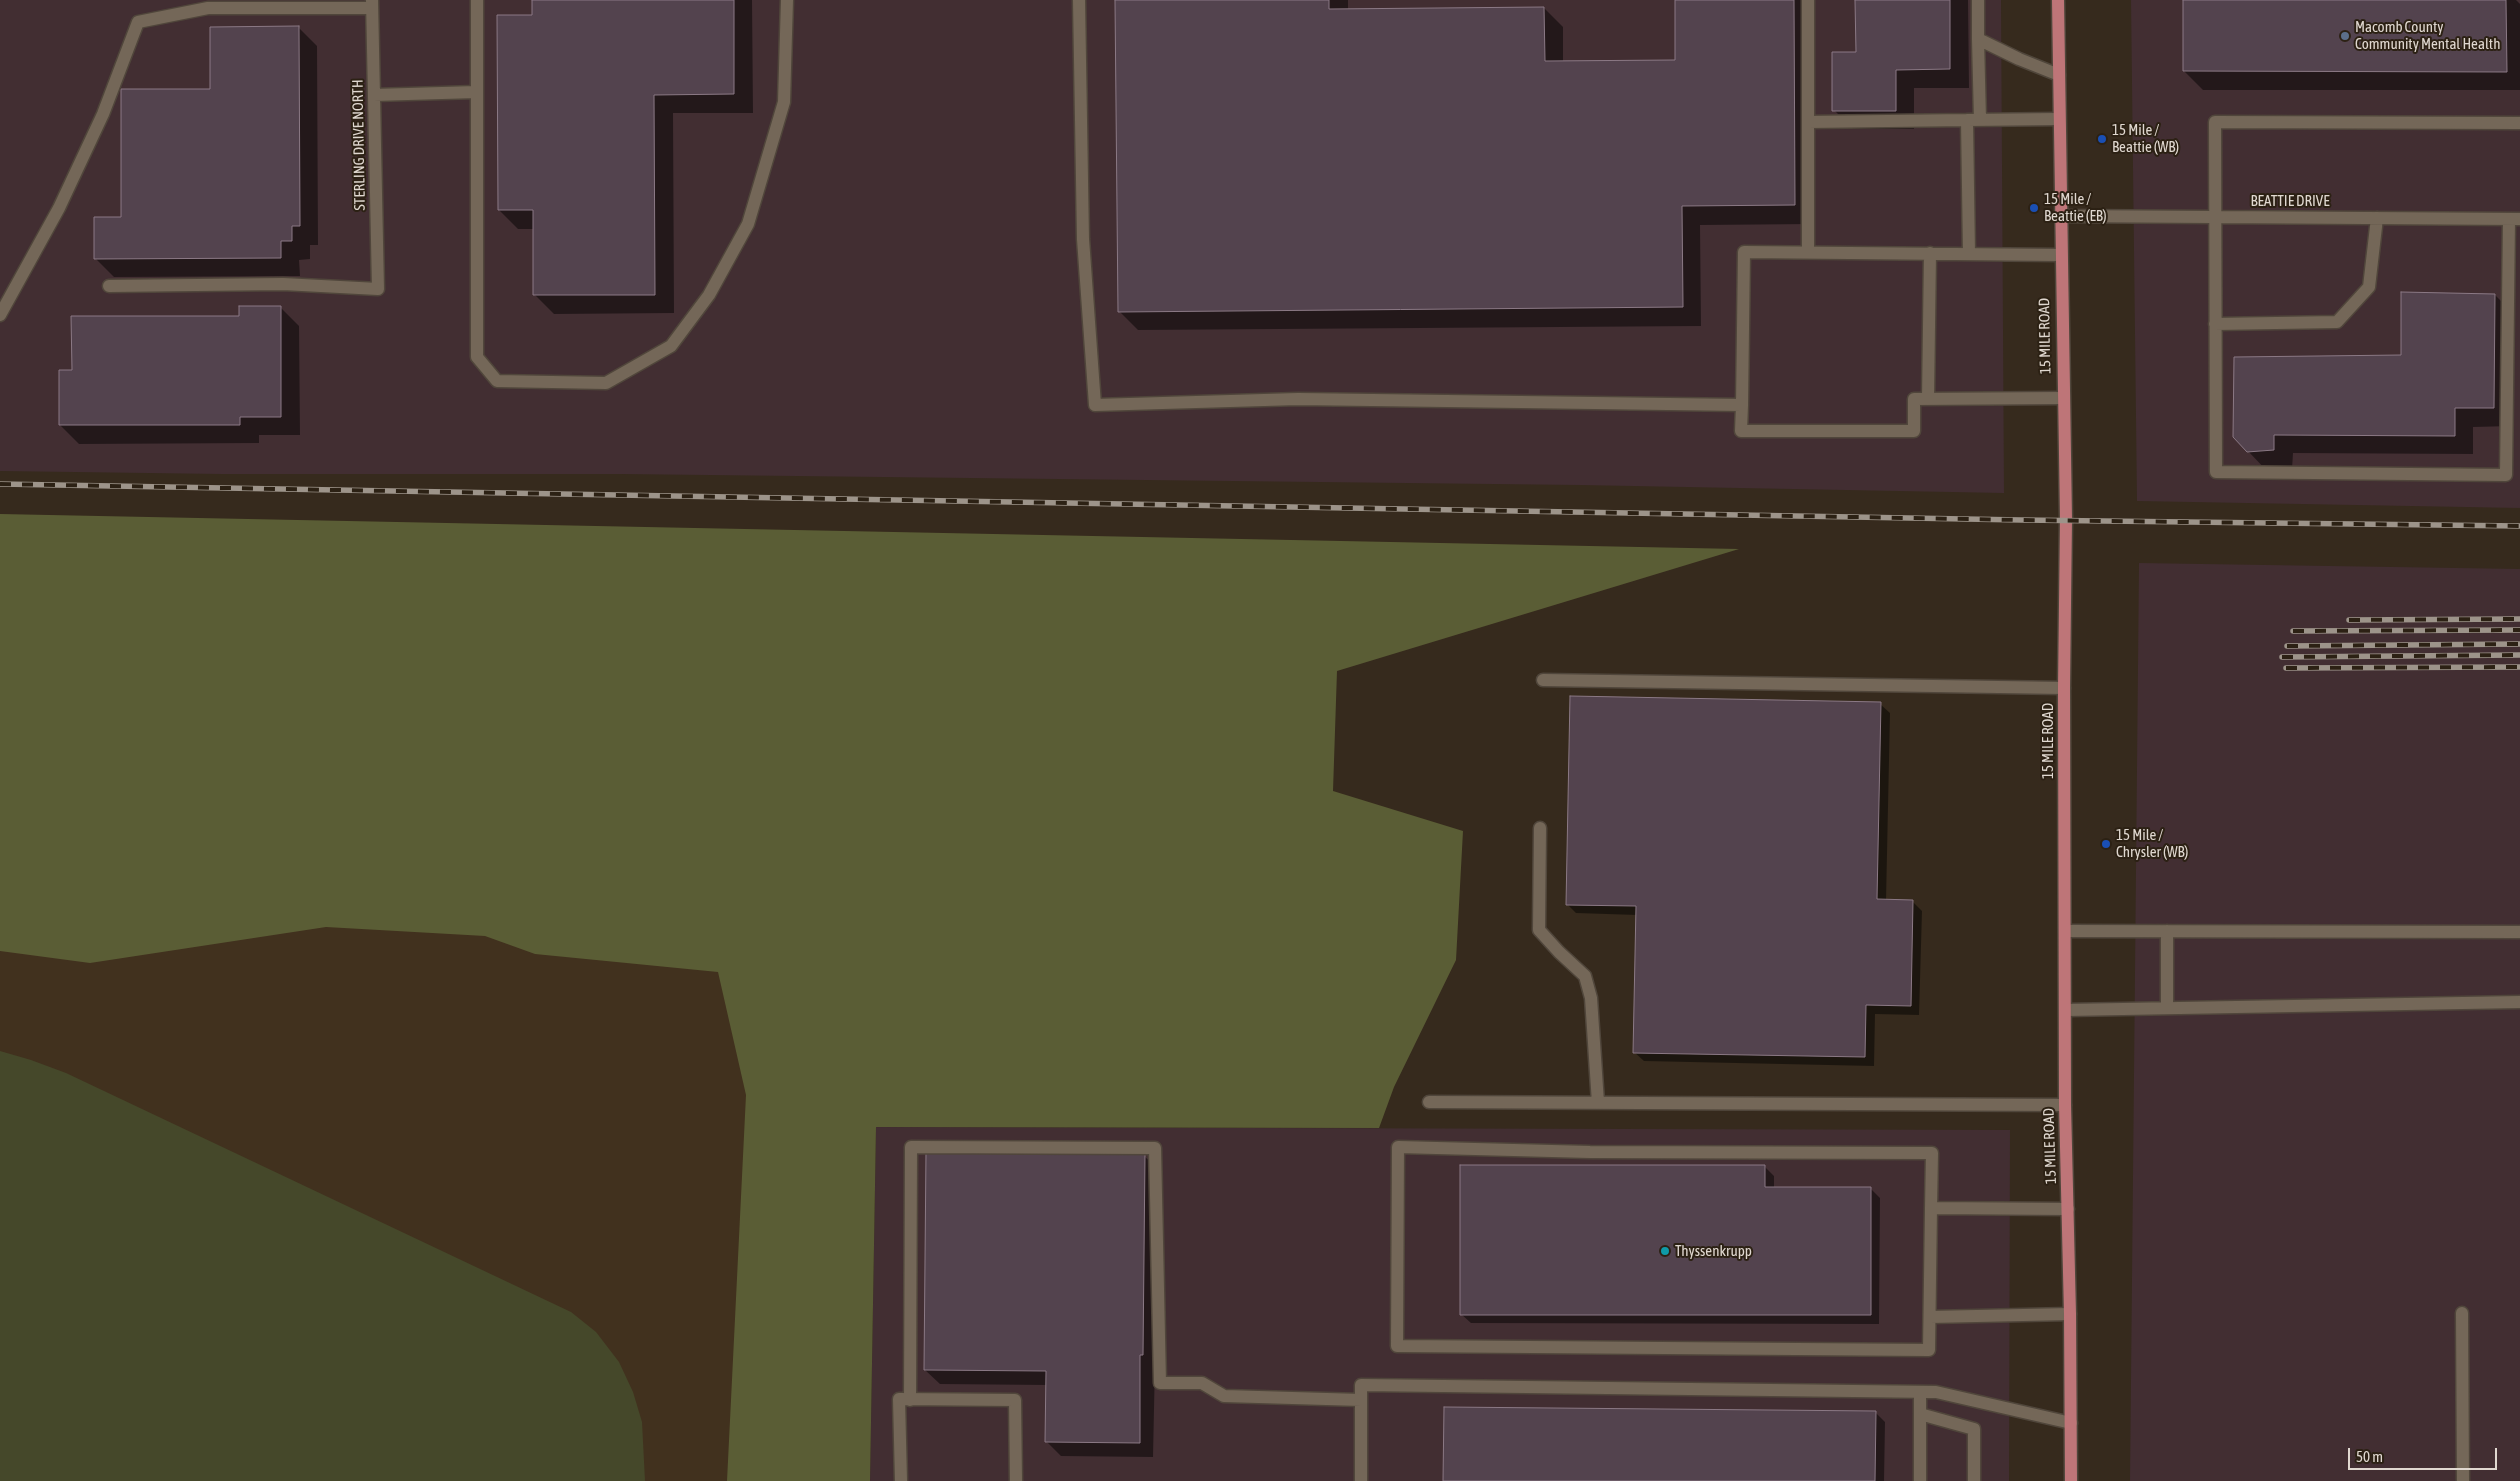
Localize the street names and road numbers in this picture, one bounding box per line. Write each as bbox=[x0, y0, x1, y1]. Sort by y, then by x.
street label: STERLING DRIVE NORTH bbox=[349, 79, 369, 211]
street label: BEATTIE DRIVE bbox=[2250, 192, 2330, 210]
street label: 15 MILE ROAD bbox=[2035, 298, 2055, 374]
street label: 15 MILE ROAD bbox=[2039, 703, 2057, 779]
street label: 15 MILE ROAD bbox=[2040, 1108, 2060, 1184]

